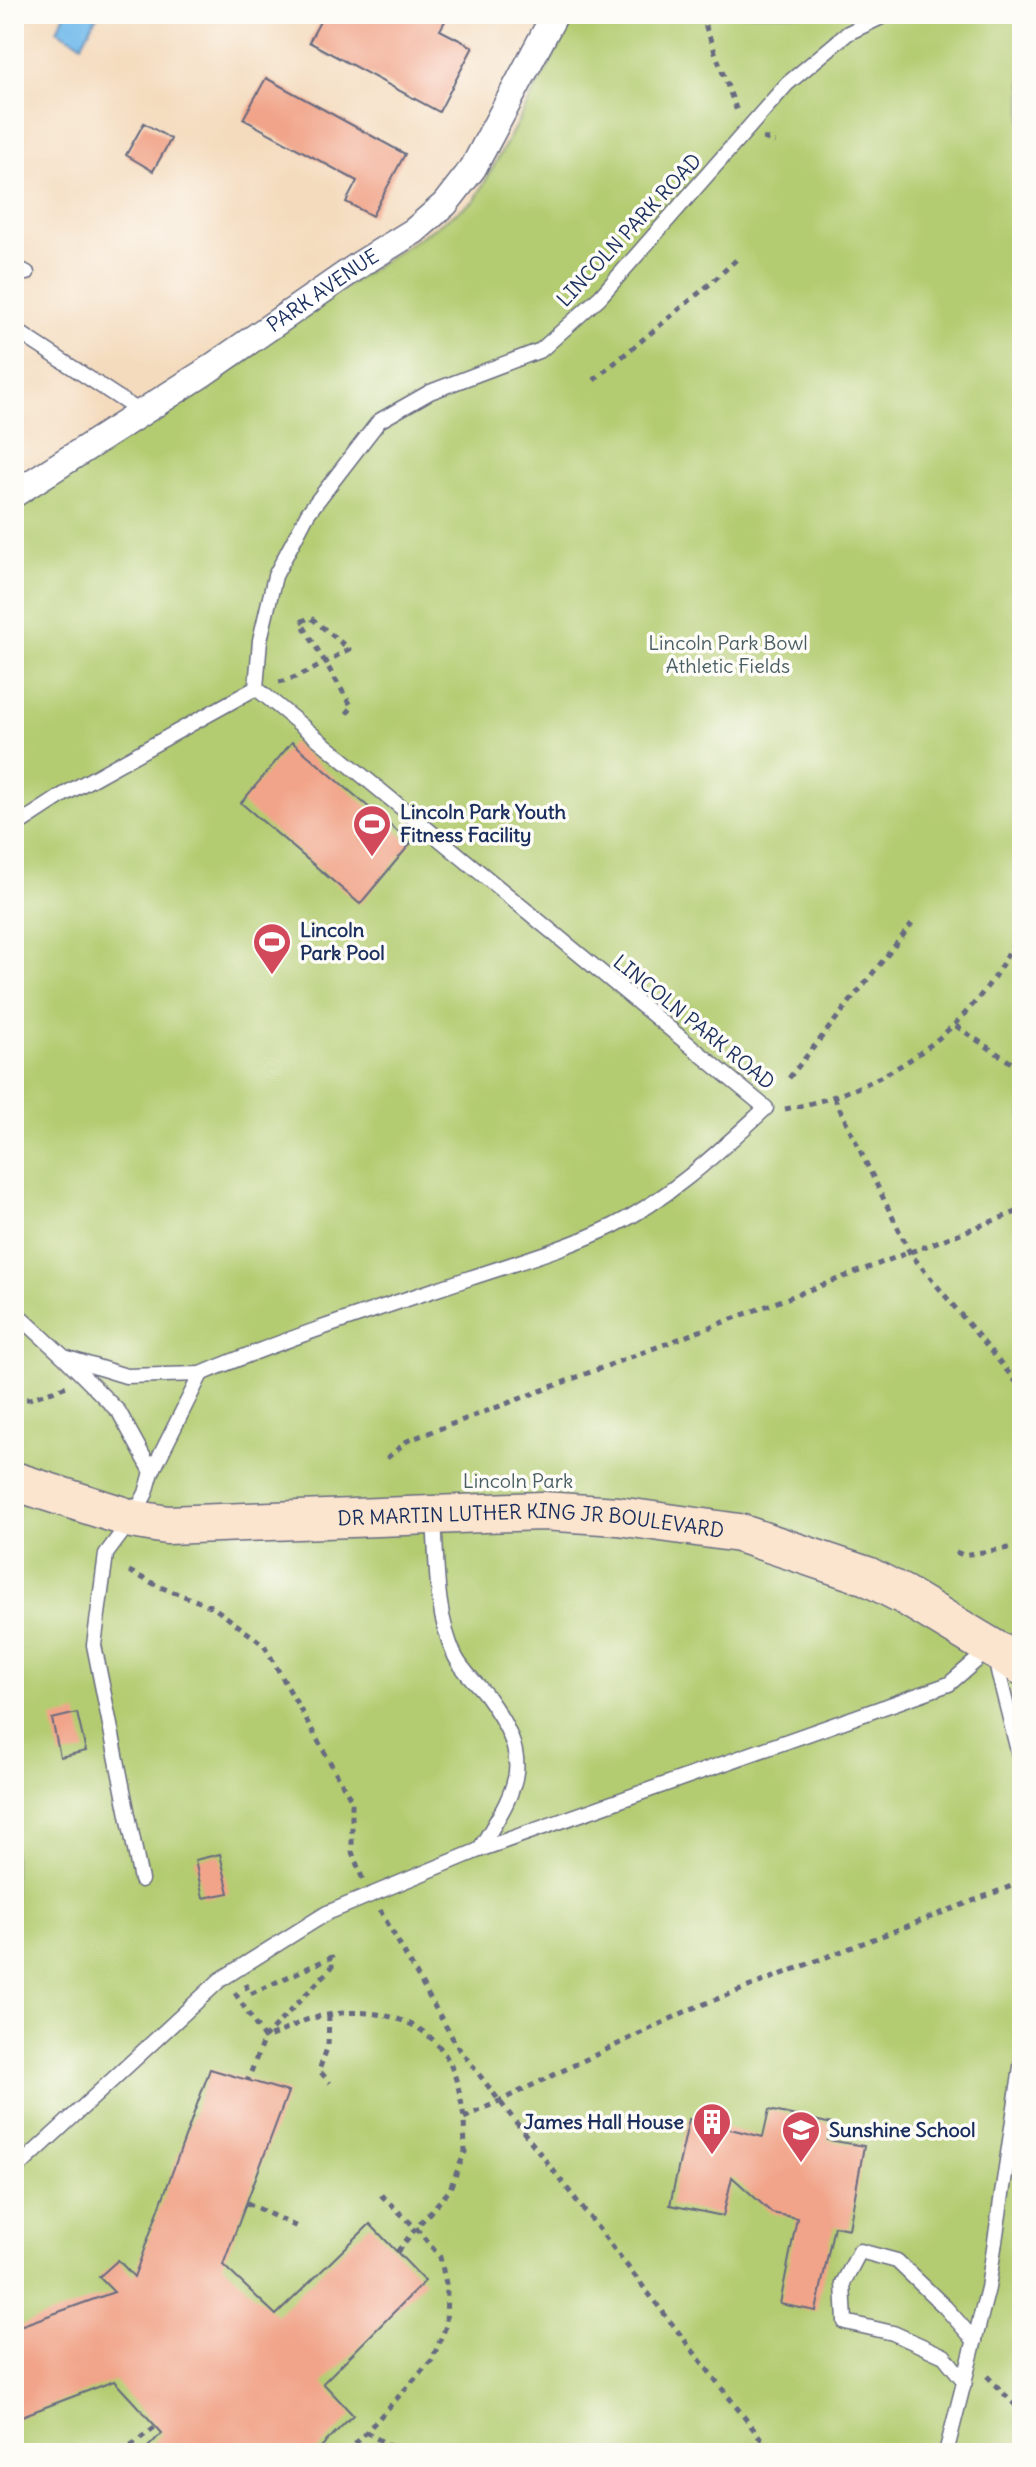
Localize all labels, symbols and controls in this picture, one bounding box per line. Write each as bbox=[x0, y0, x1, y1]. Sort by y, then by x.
street label: LINCOLN PARK ROAD bbox=[551, 148, 706, 311]
street label: PARK AVENUE bbox=[262, 243, 383, 337]
park label: Lincoln Park Bowl Athletic Fields bbox=[648, 630, 808, 678]
place label: Lincoln Park Youth Fitness Facility bbox=[400, 799, 566, 847]
sports icon: Lincoln Park Youth Fitness Facility bbox=[351, 803, 393, 858]
place label: Lincoln Park Pool bbox=[300, 917, 385, 965]
sports icon: Lincoln Park Pool bbox=[251, 921, 293, 976]
street label: LINCOLN PARK ROAD bbox=[609, 949, 780, 1094]
park label: Lincoln Park bbox=[463, 1468, 573, 1493]
street label: DR MARTIN LUTHER KING JR BOULEVARD bbox=[337, 1498, 726, 1543]
building icon: James Hall House bbox=[691, 2101, 733, 2156]
place label: James Hall House bbox=[524, 2109, 684, 2134]
school or university icon: Sunshine School bbox=[780, 2109, 822, 2164]
place label: Sunshine School bbox=[829, 2117, 975, 2142]

